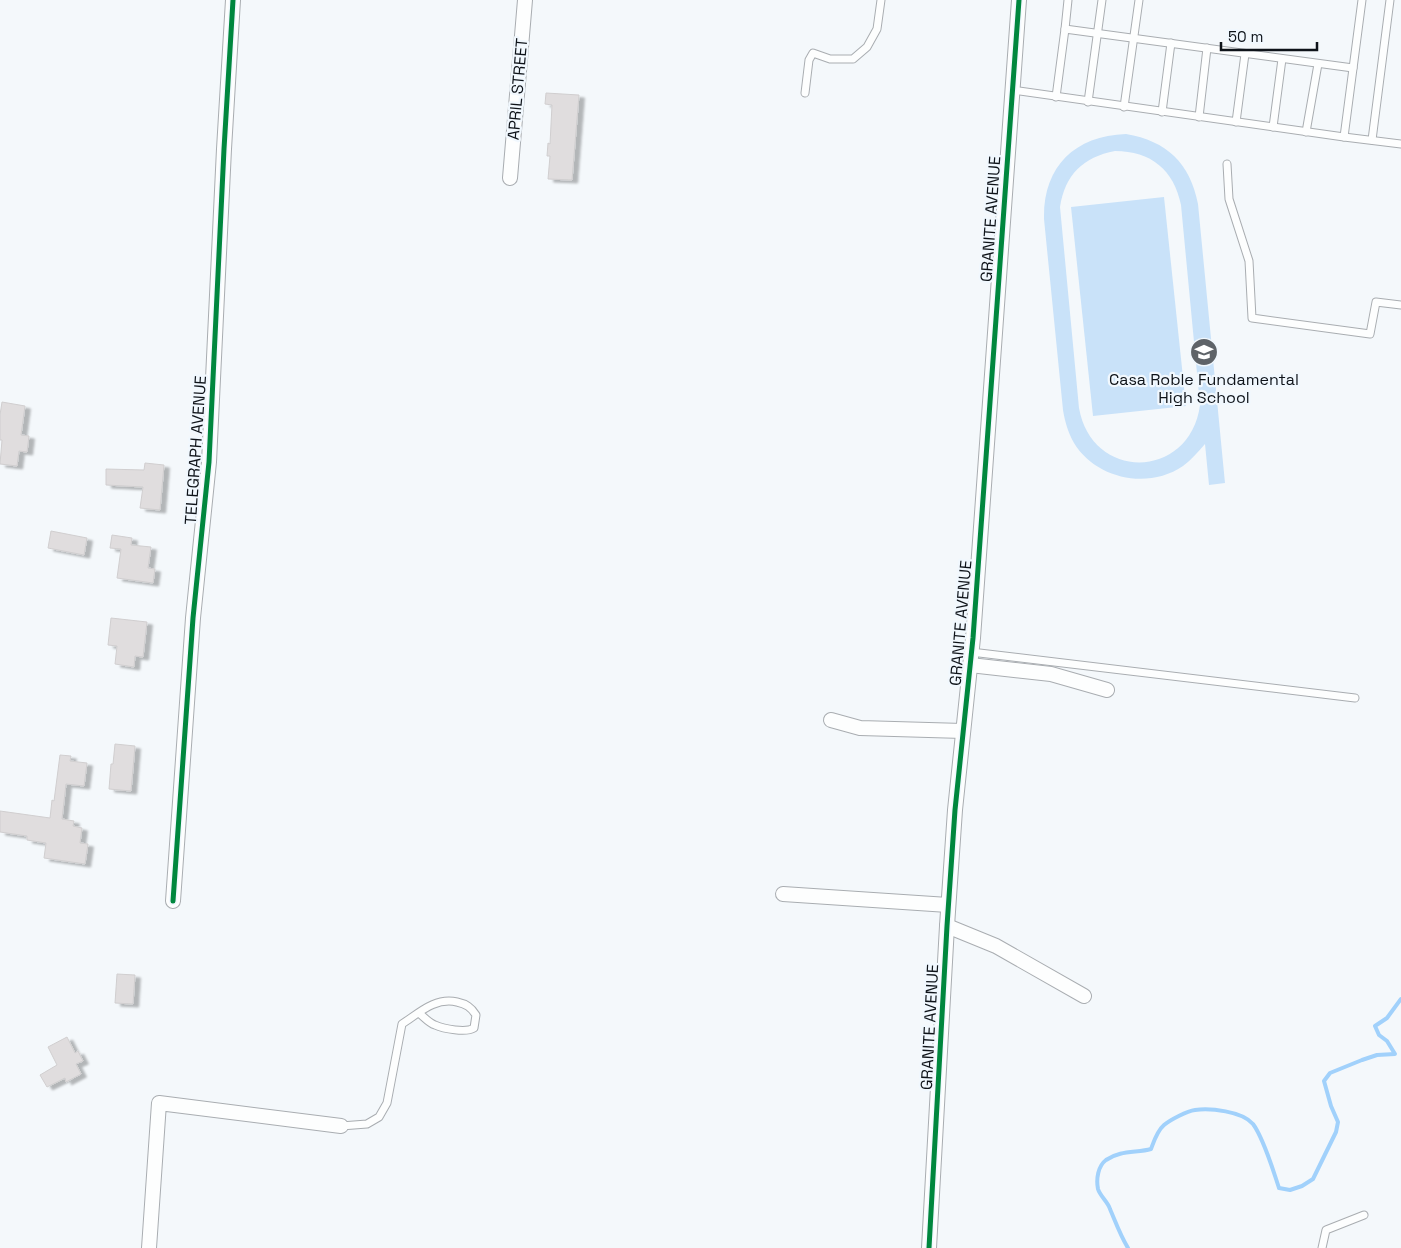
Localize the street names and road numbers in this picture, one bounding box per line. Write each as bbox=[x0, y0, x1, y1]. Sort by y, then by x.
street label: APRIL STREET bbox=[503, 37, 532, 141]
street label: GRANITE AVENUE bbox=[976, 155, 1005, 283]
street label: TELEGRAPH AVENUE bbox=[180, 375, 211, 525]
street label: GRANITE AVENUE bbox=[945, 559, 976, 687]
street label: GRANITE AVENUE bbox=[916, 964, 943, 1091]

